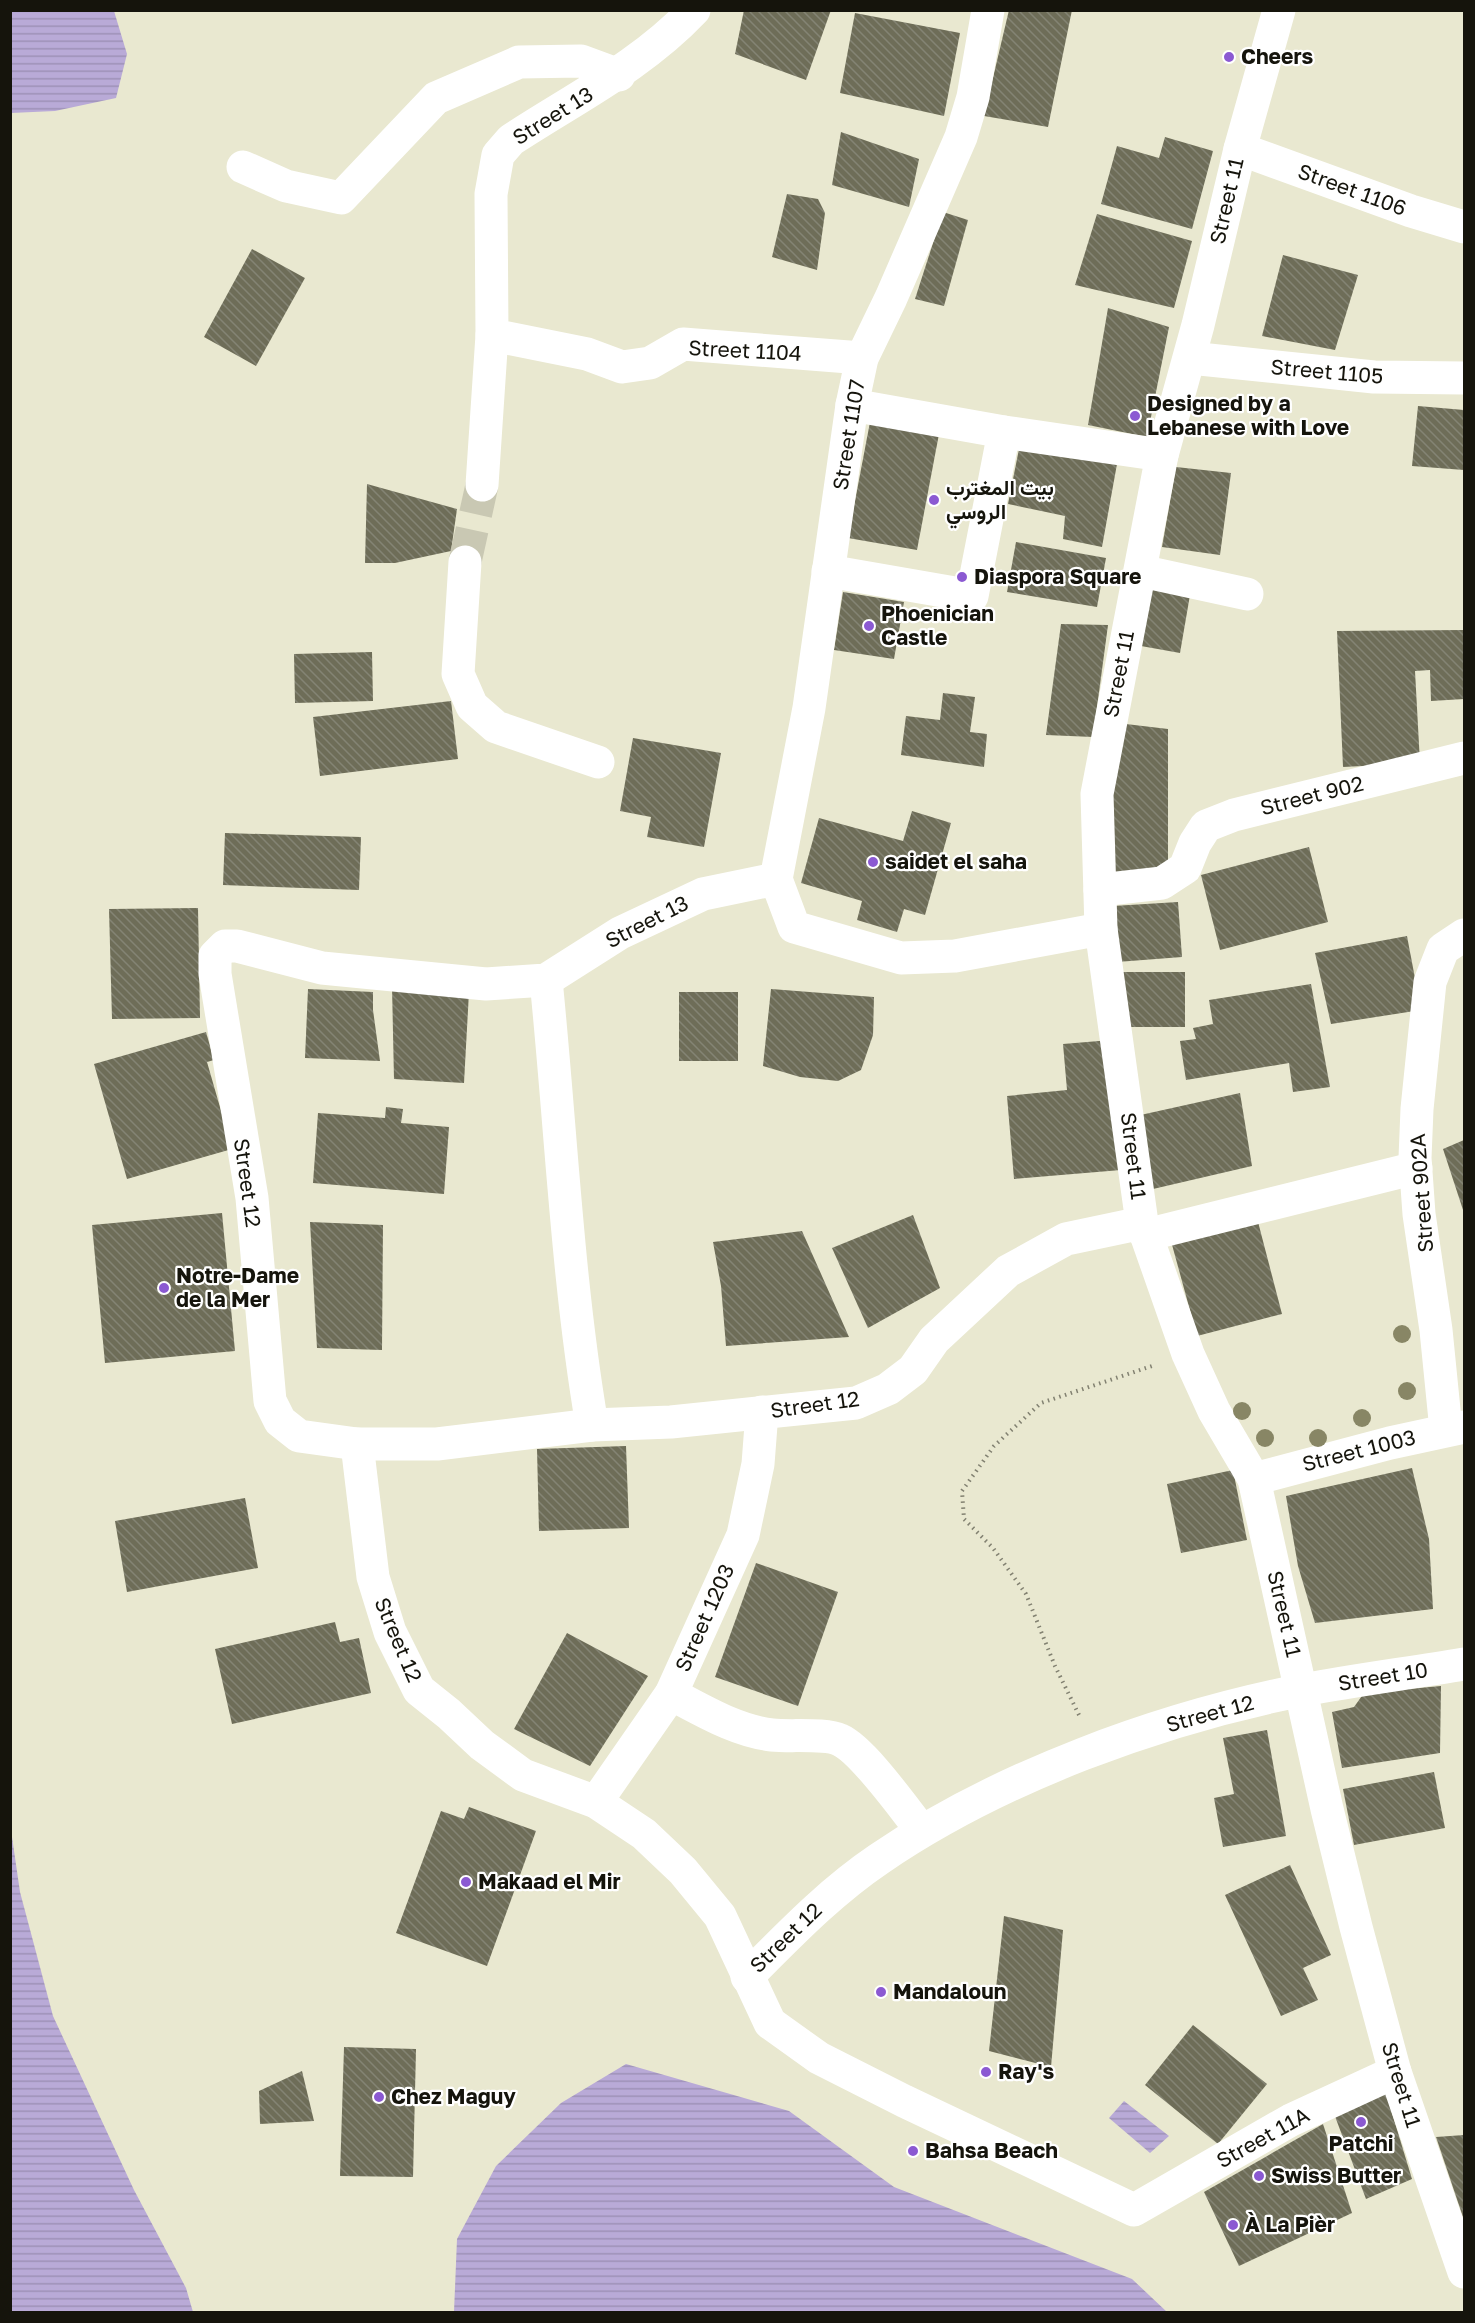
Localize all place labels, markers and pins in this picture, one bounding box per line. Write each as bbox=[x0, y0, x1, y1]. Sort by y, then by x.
place label: Cheers bbox=[1241, 43, 1314, 69]
marker: Cheers bbox=[1222, 50, 1236, 64]
place label: Designed by a Lebanese with Love bbox=[1147, 390, 1349, 440]
marker: Designed by a Lebanese with Love bbox=[1128, 409, 1142, 423]
place label: بيت المغترب الروسي bbox=[946, 474, 1054, 529]
marker: بيت المغترب الروسي bbox=[927, 493, 941, 507]
place label: Diaspora Square bbox=[974, 563, 1141, 589]
marker: Diaspora Square bbox=[955, 570, 969, 584]
place label: Phoenician Castle bbox=[881, 600, 994, 650]
marker: Phoenician Castle bbox=[862, 619, 876, 633]
place label: saidet el saha bbox=[885, 848, 1027, 874]
marker: saidet el saha bbox=[866, 855, 880, 869]
place label: Notre-Dame de la Mer bbox=[176, 1262, 299, 1312]
marker: Notre-Dame de la Mer bbox=[157, 1281, 171, 1295]
place label: Makaad el Mir bbox=[478, 1868, 621, 1894]
marker: Makaad el Mir bbox=[459, 1875, 473, 1889]
place label: Mandaloun bbox=[893, 1978, 1006, 2004]
marker: Mandaloun bbox=[874, 1985, 888, 1999]
place label: Ray's bbox=[998, 2058, 1054, 2084]
marker: Ray's bbox=[979, 2065, 993, 2079]
place label: Chez Maguy bbox=[391, 2083, 516, 2109]
marker: Chez Maguy bbox=[372, 2090, 386, 2104]
marker: Patchi bbox=[1354, 2115, 1368, 2129]
place label: Patchi bbox=[1329, 2130, 1393, 2156]
place label: Bahsa Beach bbox=[925, 2137, 1058, 2163]
marker: Bahsa Beach bbox=[906, 2144, 920, 2158]
place label: Swiss Butter bbox=[1271, 2162, 1401, 2188]
marker: Swiss Butter bbox=[1252, 2169, 1266, 2183]
place label: À La Pièr bbox=[1245, 2211, 1335, 2237]
marker: À La Pièr bbox=[1226, 2218, 1240, 2232]

